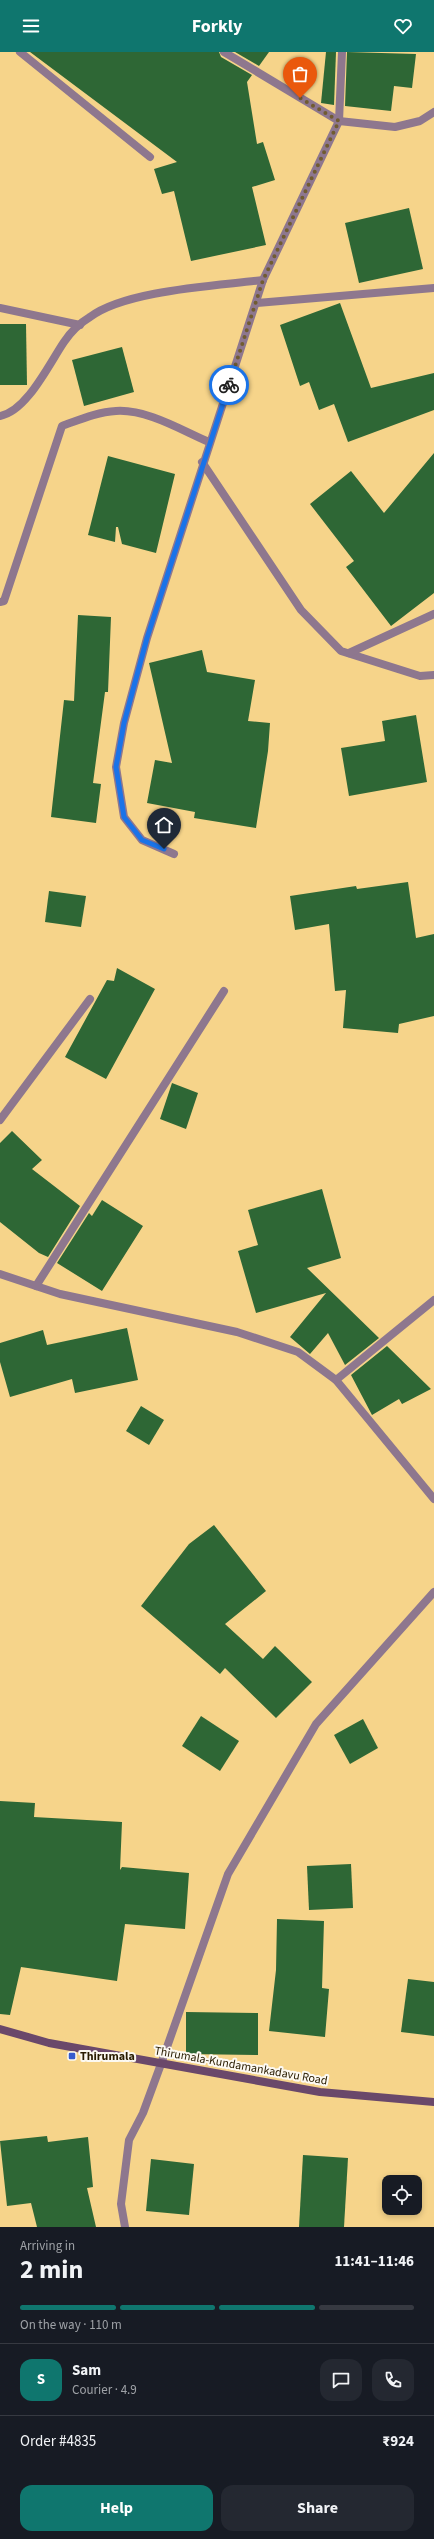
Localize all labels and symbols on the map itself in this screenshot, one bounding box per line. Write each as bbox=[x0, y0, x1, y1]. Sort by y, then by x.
pin bbox=[283, 57, 317, 98]
courier bbox=[209, 365, 249, 405]
pin bbox=[147, 808, 181, 849]
street label: Thirumala-Kundamankadavu Road bbox=[153, 2042, 329, 2090]
place label: Thirumala bbox=[80, 2048, 135, 2065]
marker: Thirumala bbox=[67, 2051, 77, 2061]

